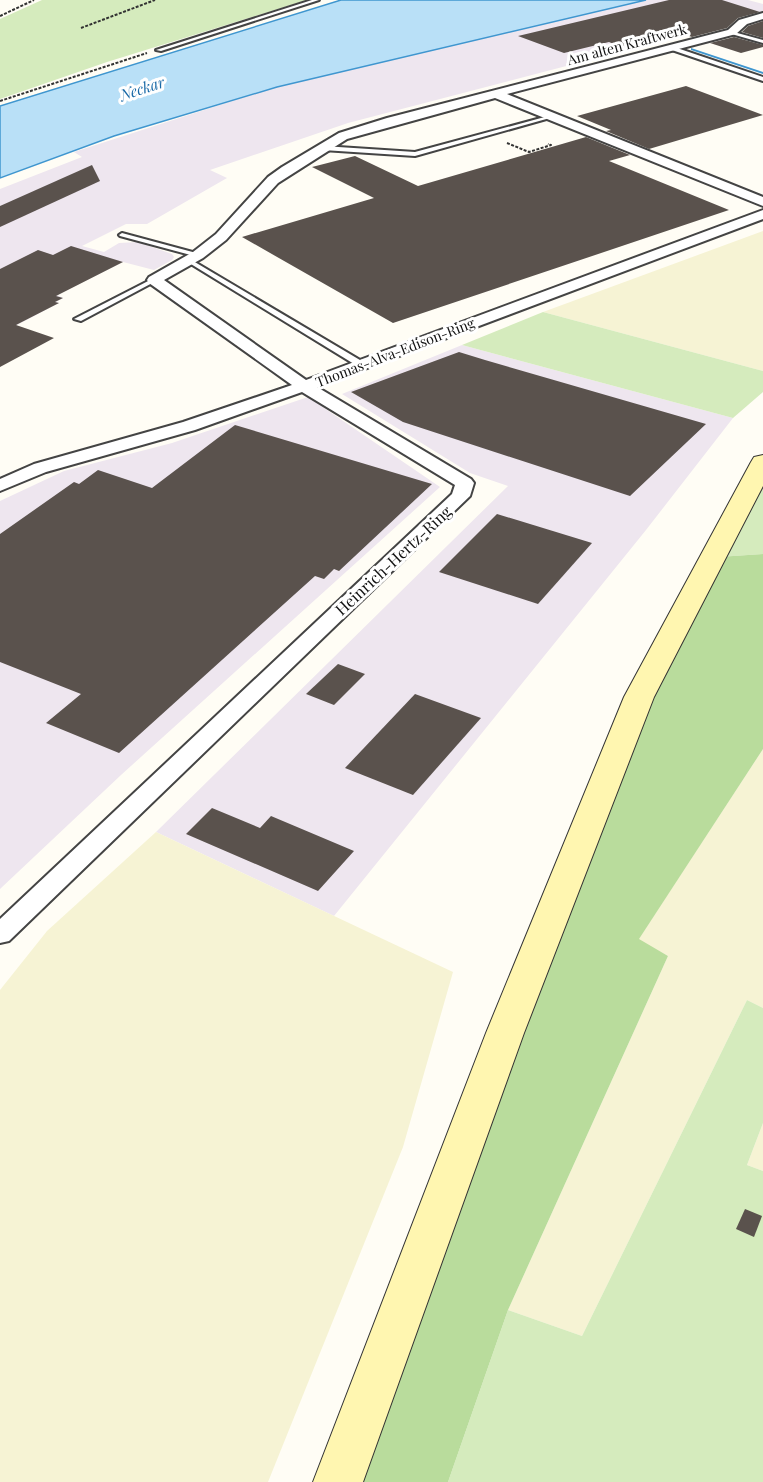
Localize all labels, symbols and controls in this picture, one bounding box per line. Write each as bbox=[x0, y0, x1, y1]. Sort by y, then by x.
street label: Am alten Kraftwerk bbox=[564, 19, 689, 69]
water label: Neckar bbox=[115, 71, 167, 105]
street label: Thomas-Alva-Edison-Ring bbox=[313, 313, 478, 391]
street label: Heinrich-Hertz-Ring bbox=[330, 500, 456, 619]

